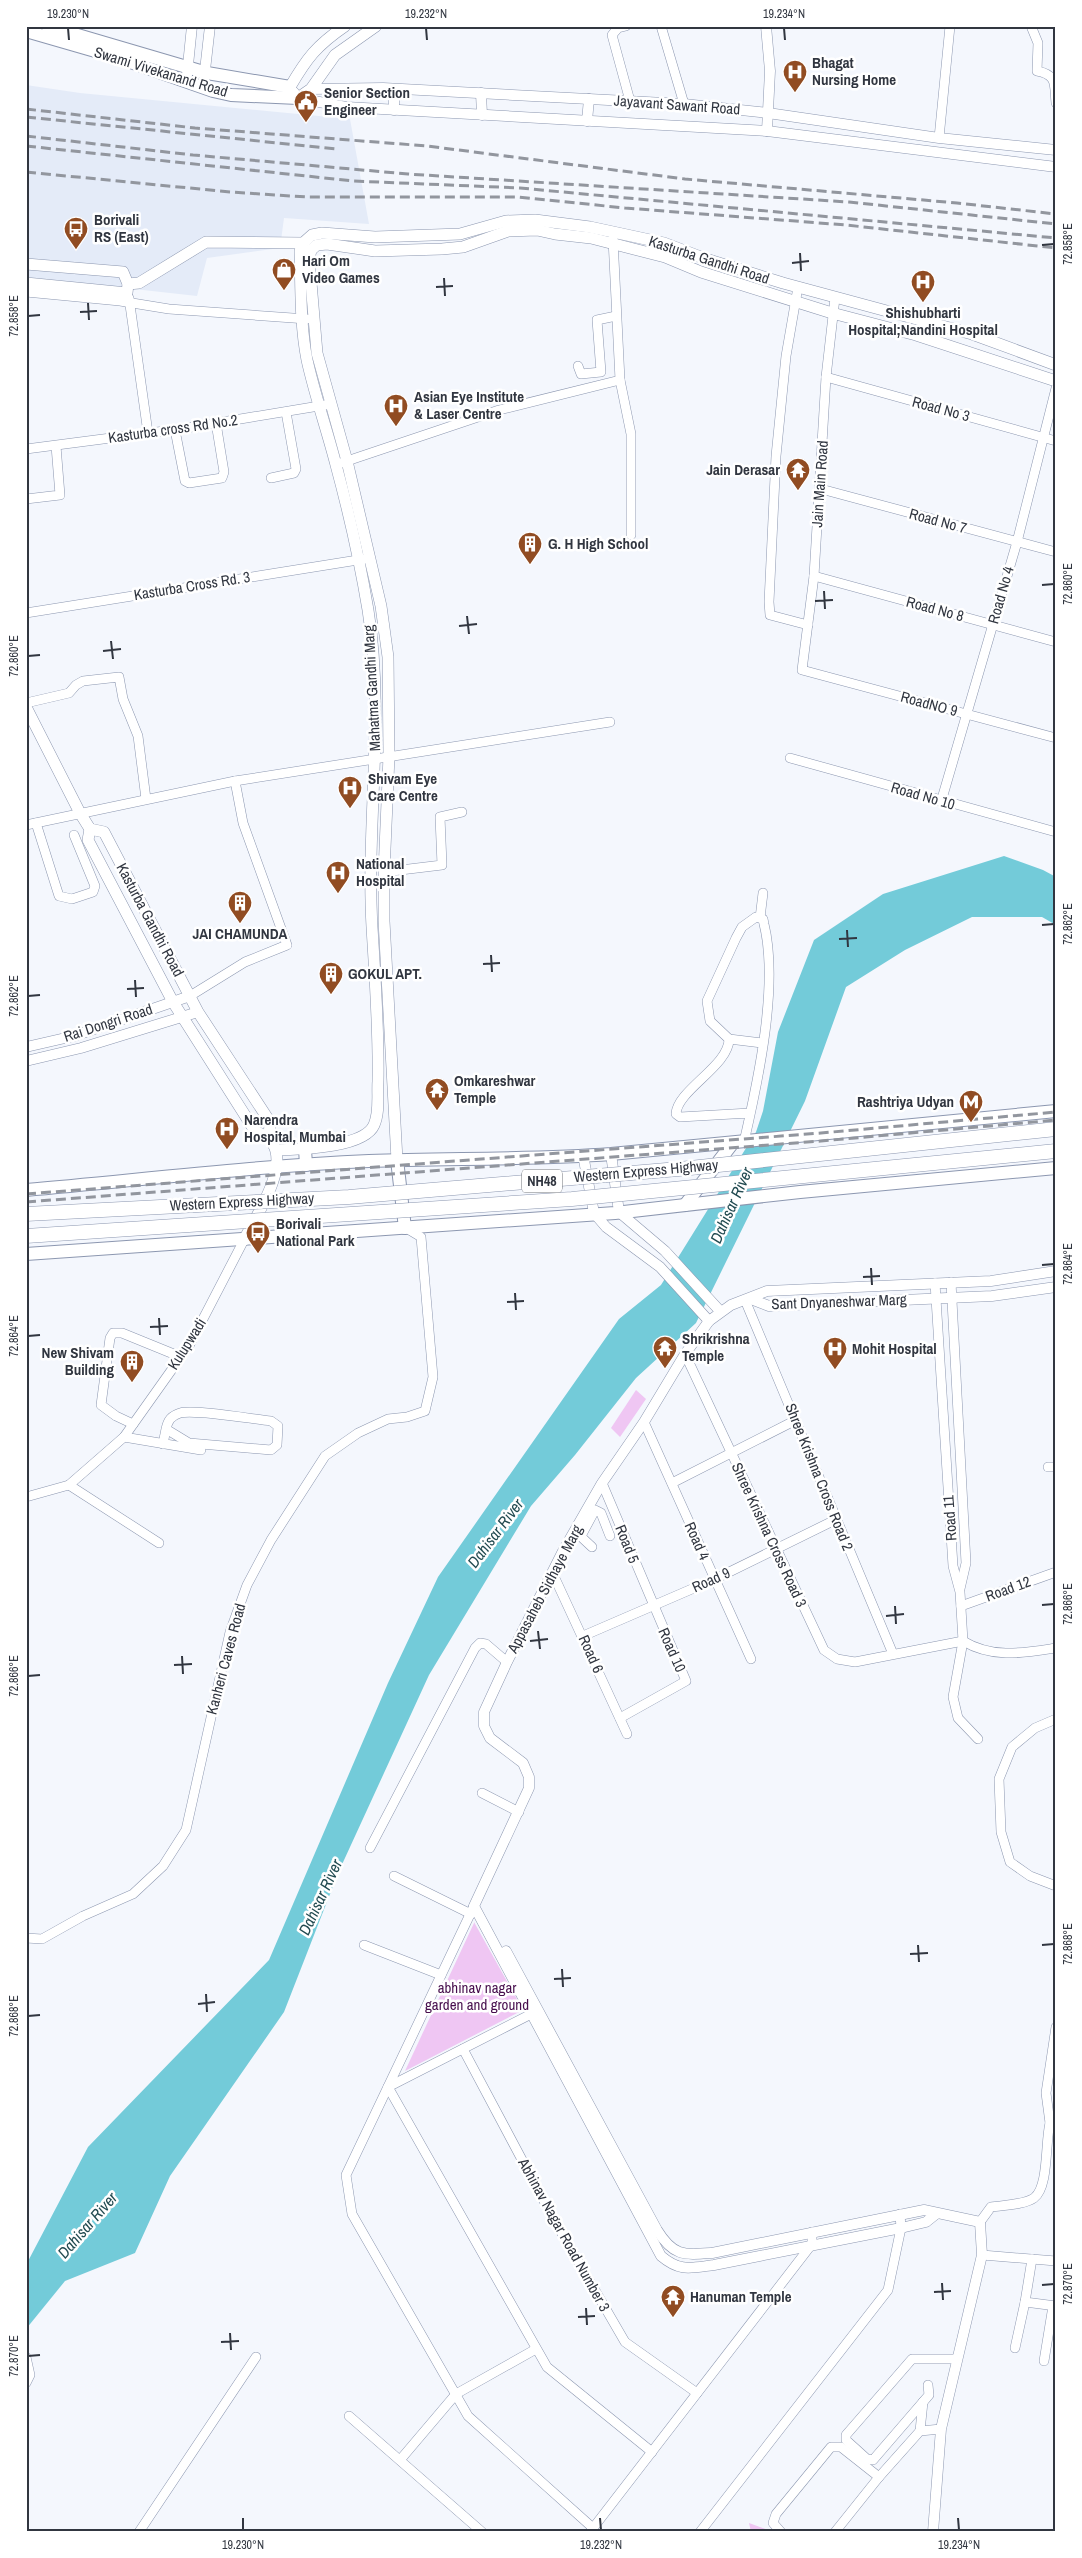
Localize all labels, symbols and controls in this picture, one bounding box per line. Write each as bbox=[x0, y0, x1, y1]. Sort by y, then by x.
text: 19.230°N bbox=[47, 6, 89, 22]
text: 19.232°N bbox=[405, 6, 447, 22]
text: 19.234°N bbox=[763, 6, 805, 22]
street label: Swami Vivekanand Road bbox=[92, 41, 230, 102]
place label: Bhagat Nursing Home bbox=[812, 52, 896, 90]
hospital icon: Bhagat Nursing Home bbox=[782, 59, 808, 93]
place label: Senior Section Engineer bbox=[324, 82, 410, 120]
public building icon: Senior Section Engineer bbox=[293, 89, 319, 123]
street label: Jayavant Sawant Road bbox=[613, 90, 741, 119]
place label: Borivali RS (East) bbox=[94, 209, 149, 247]
bus stop icon: Borivali RS (East) bbox=[63, 216, 89, 250]
text: 72.858°E bbox=[1060, 223, 1076, 265]
street label: Kasturba Gandhi Road bbox=[646, 230, 772, 289]
place label: Hari Om Video Games bbox=[302, 250, 380, 288]
shop icon: Hari Om Video Games bbox=[271, 257, 297, 291]
hospital icon: Shishubharti Hospital;Nandini Hospital bbox=[910, 269, 936, 303]
text: 72.858°E bbox=[6, 295, 22, 337]
place label: Shishubharti Hospital;Nandini Hospital bbox=[848, 302, 998, 340]
place label: Asian Eye Institute & Laser Centre bbox=[414, 386, 524, 424]
street label: Road No 3 bbox=[910, 391, 972, 426]
hospital icon: Asian Eye Institute & Laser Centre bbox=[383, 393, 409, 427]
street label: Kasturba cross Rd No.2 bbox=[107, 409, 239, 448]
street label: Jain Main Road bbox=[806, 440, 833, 528]
temple icon: Jain Derasar bbox=[785, 457, 811, 491]
place label: Jain Derasar bbox=[706, 459, 780, 480]
street label: Road No 7 bbox=[907, 503, 969, 538]
building icon: G. H High School bbox=[517, 531, 543, 565]
place label: G. H High School bbox=[548, 533, 648, 554]
text: 72.860°E bbox=[1060, 563, 1076, 605]
street label: Road No 4 bbox=[982, 564, 1019, 626]
street label: Kasturba Cross Rd. 3 bbox=[132, 566, 252, 605]
street label: Road No 8 bbox=[904, 591, 966, 626]
street label: Mahatma Gandhi Marg bbox=[358, 624, 385, 752]
text: 72.860°E bbox=[6, 635, 22, 677]
street label: RoadNO 9 bbox=[898, 686, 960, 721]
place label: Shivam Eye Care Centre bbox=[368, 768, 438, 806]
hospital icon: Shivam Eye Care Centre bbox=[337, 775, 363, 809]
street label: Road No 10 bbox=[889, 776, 958, 815]
place label: National Hospital bbox=[356, 853, 405, 891]
street label: Kasturba Gandhi Road bbox=[112, 859, 189, 980]
hospital icon: National Hospital bbox=[325, 860, 351, 894]
building icon: JAI CHAMUNDA bbox=[227, 890, 253, 924]
text: 72.862°E bbox=[1060, 903, 1076, 945]
place label: JAI CHAMUNDA bbox=[193, 923, 288, 944]
building icon: GOKUL APT. bbox=[318, 961, 344, 995]
place label: GOKUL APT. bbox=[348, 963, 422, 984]
text: 72.862°E bbox=[6, 975, 22, 1017]
street label: Rai Dongri Road bbox=[61, 998, 155, 1047]
place label: Omkareshwar Temple bbox=[454, 1070, 536, 1108]
temple icon: Omkareshwar Temple bbox=[424, 1077, 450, 1111]
metro station icon: Rashtriya Udyan bbox=[958, 1089, 984, 1123]
place label: Rashtriya Udyan bbox=[857, 1091, 954, 1112]
place label: Narendra Hospital, Mumbai bbox=[244, 1109, 346, 1147]
hospital icon: Narendra Hospital, Mumbai bbox=[214, 1116, 240, 1150]
street label: Western Express Highway bbox=[573, 1154, 720, 1187]
water label: Dahisar River bbox=[704, 1163, 758, 1246]
road number: NH48 bbox=[522, 1170, 562, 1192]
street label: Western Express Highway bbox=[169, 1187, 316, 1216]
place label: Borivali National Park bbox=[276, 1213, 355, 1251]
bus stop icon: Borivali National Park bbox=[245, 1220, 271, 1254]
text: 72.864°E bbox=[1060, 1243, 1076, 1285]
street label: Sant Dnyaneshwar Marg bbox=[771, 1289, 907, 1314]
street label: Kulupwadi bbox=[162, 1314, 211, 1374]
text: 72.864°E bbox=[6, 1315, 22, 1357]
place label: Shrikrishna Temple bbox=[682, 1328, 750, 1366]
temple icon: Shrikrishna Temple bbox=[652, 1335, 678, 1369]
hospital icon: Mohit Hospital bbox=[822, 1336, 848, 1370]
place label: Mohit Hospital bbox=[852, 1338, 937, 1359]
place label: New Shivam Building bbox=[42, 1342, 114, 1380]
building icon: New Shivam Building bbox=[119, 1349, 145, 1383]
street label: Shree Krishna Cross Road 2 bbox=[780, 1400, 859, 1554]
street label: Shree Krishna Cross Road 3 bbox=[727, 1459, 812, 1611]
water label: Dahisar River bbox=[462, 1494, 529, 1572]
street label: Road 11 bbox=[937, 1494, 962, 1542]
street label: Road 4 bbox=[680, 1518, 715, 1563]
street label: Appasaheb Sidhaye Marg bbox=[501, 1521, 587, 1657]
street label: Road 5 bbox=[610, 1521, 645, 1566]
street label: Road 9 bbox=[688, 1562, 733, 1597]
street label: Road 12 bbox=[982, 1571, 1033, 1606]
text: 72.866°E bbox=[1060, 1583, 1076, 1625]
street label: Kanheri Caves Road bbox=[201, 1601, 250, 1717]
street label: Road 10 bbox=[653, 1624, 692, 1675]
street label: Road 6 bbox=[574, 1631, 609, 1676]
text: 72.866°E bbox=[6, 1655, 22, 1697]
water label: Dahisar River bbox=[293, 1855, 347, 1938]
text: 72.868°E bbox=[1060, 1923, 1076, 1965]
park label: abhinav nagar garden and ground bbox=[425, 1977, 529, 2015]
text: 72.868°E bbox=[6, 1995, 22, 2037]
street label: Abhinav Nagar Road Number 3 bbox=[513, 2153, 615, 2315]
water label: Dahisar River bbox=[52, 2187, 122, 2263]
text: 72.870°E bbox=[1060, 2263, 1076, 2305]
temple icon: Hanuman Temple bbox=[660, 2284, 686, 2318]
place label: Hanuman Temple bbox=[690, 2286, 792, 2307]
text: 72.870°E bbox=[6, 2335, 22, 2377]
text: 19.230°N bbox=[222, 2537, 264, 2553]
text: 19.232°N bbox=[580, 2537, 622, 2553]
text: 19.234°N bbox=[938, 2537, 980, 2553]

